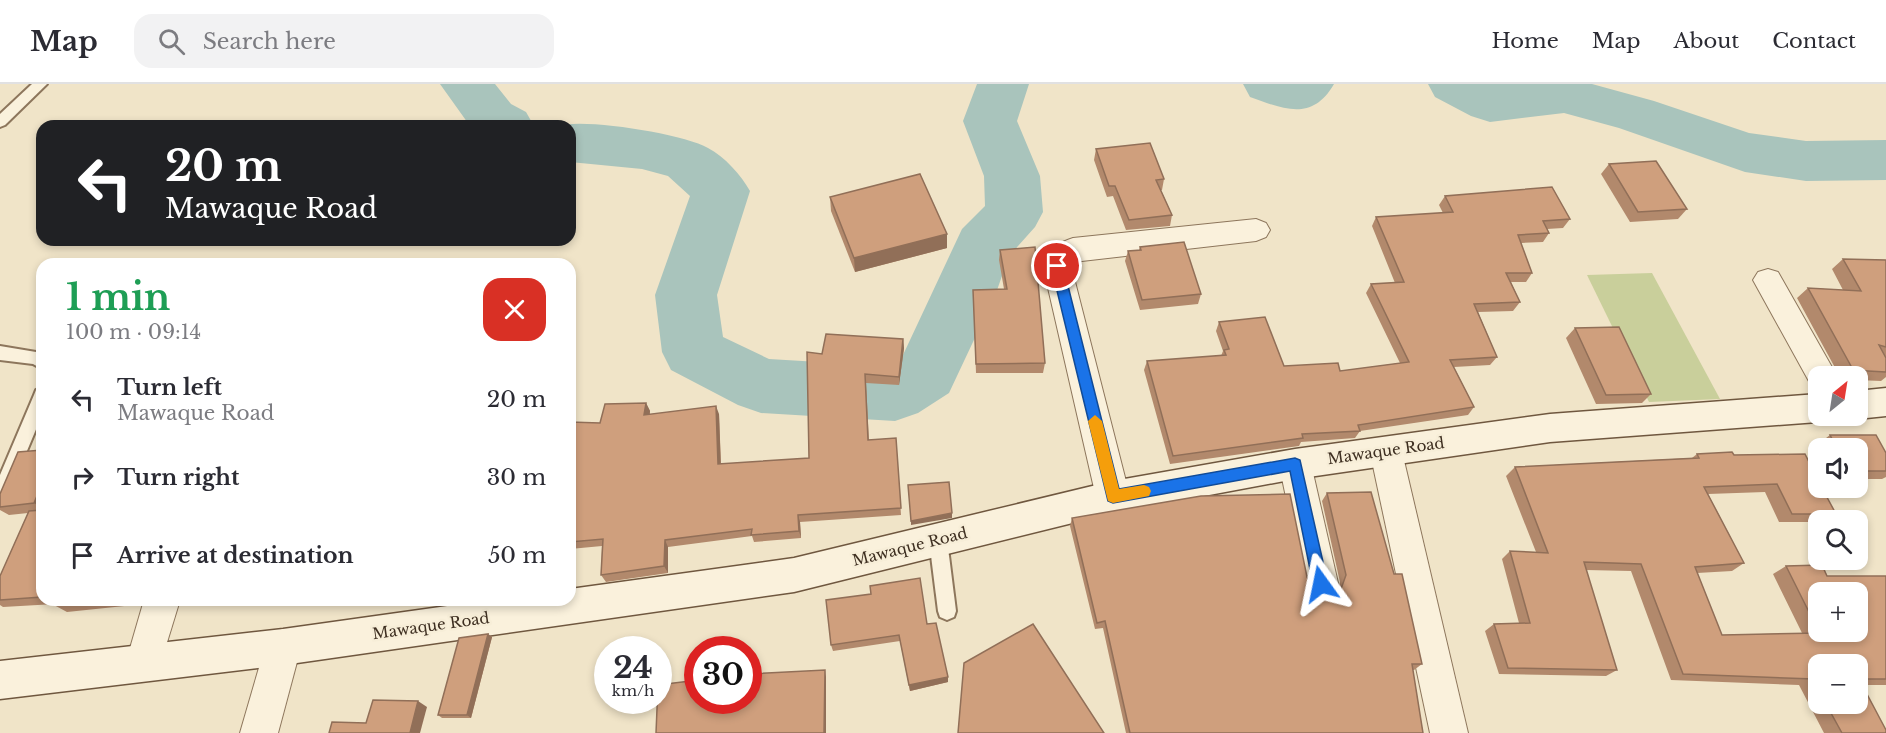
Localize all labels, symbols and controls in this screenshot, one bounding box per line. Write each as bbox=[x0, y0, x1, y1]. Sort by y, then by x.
search box bbox=[134, 14, 554, 68]
text: Map bbox=[30, 24, 98, 59]
icon: search bbox=[155, 25, 188, 58]
text: Search here bbox=[203, 28, 336, 55]
text: Home bbox=[1492, 28, 1559, 54]
text: Map bbox=[1592, 28, 1640, 54]
text: About bbox=[1673, 28, 1739, 54]
text: Contact bbox=[1772, 28, 1856, 54]
text: 20 m bbox=[165, 140, 282, 192]
icon: left bbox=[66, 144, 144, 222]
text: Mawaque Road bbox=[165, 192, 377, 225]
pin bbox=[1031, 240, 1082, 291]
icon: arrive bbox=[1040, 249, 1073, 282]
text: 1 min bbox=[66, 275, 170, 320]
button: close bbox=[483, 278, 546, 341]
text: 100 m · 09:14 bbox=[66, 320, 201, 344]
north arrow bbox=[1808, 366, 1868, 426]
map controls bbox=[1808, 366, 1868, 714]
text: Turn left bbox=[117, 374, 222, 401]
icon: left bbox=[66, 383, 99, 416]
text: 20 m bbox=[487, 386, 546, 413]
text: Mawaque Road bbox=[117, 401, 274, 425]
street label: Mawaque Road bbox=[1326, 433, 1446, 468]
button: sound bbox=[1808, 438, 1868, 498]
icon: right bbox=[66, 461, 99, 494]
text: Turn right bbox=[117, 464, 239, 491]
text: 30 m bbox=[487, 464, 546, 491]
button: search bbox=[1808, 510, 1868, 570]
street label: Mawaque Road bbox=[850, 523, 969, 570]
icon: arrive bbox=[66, 539, 99, 572]
text: Arrive at destination bbox=[117, 542, 354, 569]
text: 50 m bbox=[488, 542, 546, 569]
position arrow bbox=[1289, 552, 1353, 616]
button: + bbox=[1808, 582, 1868, 642]
street label: Mawaque Road bbox=[371, 608, 491, 643]
speed limit sign: 30 bbox=[684, 636, 762, 714]
text: 24 bbox=[613, 649, 653, 686]
button: − bbox=[1808, 654, 1868, 714]
text: km/h bbox=[612, 681, 654, 700]

